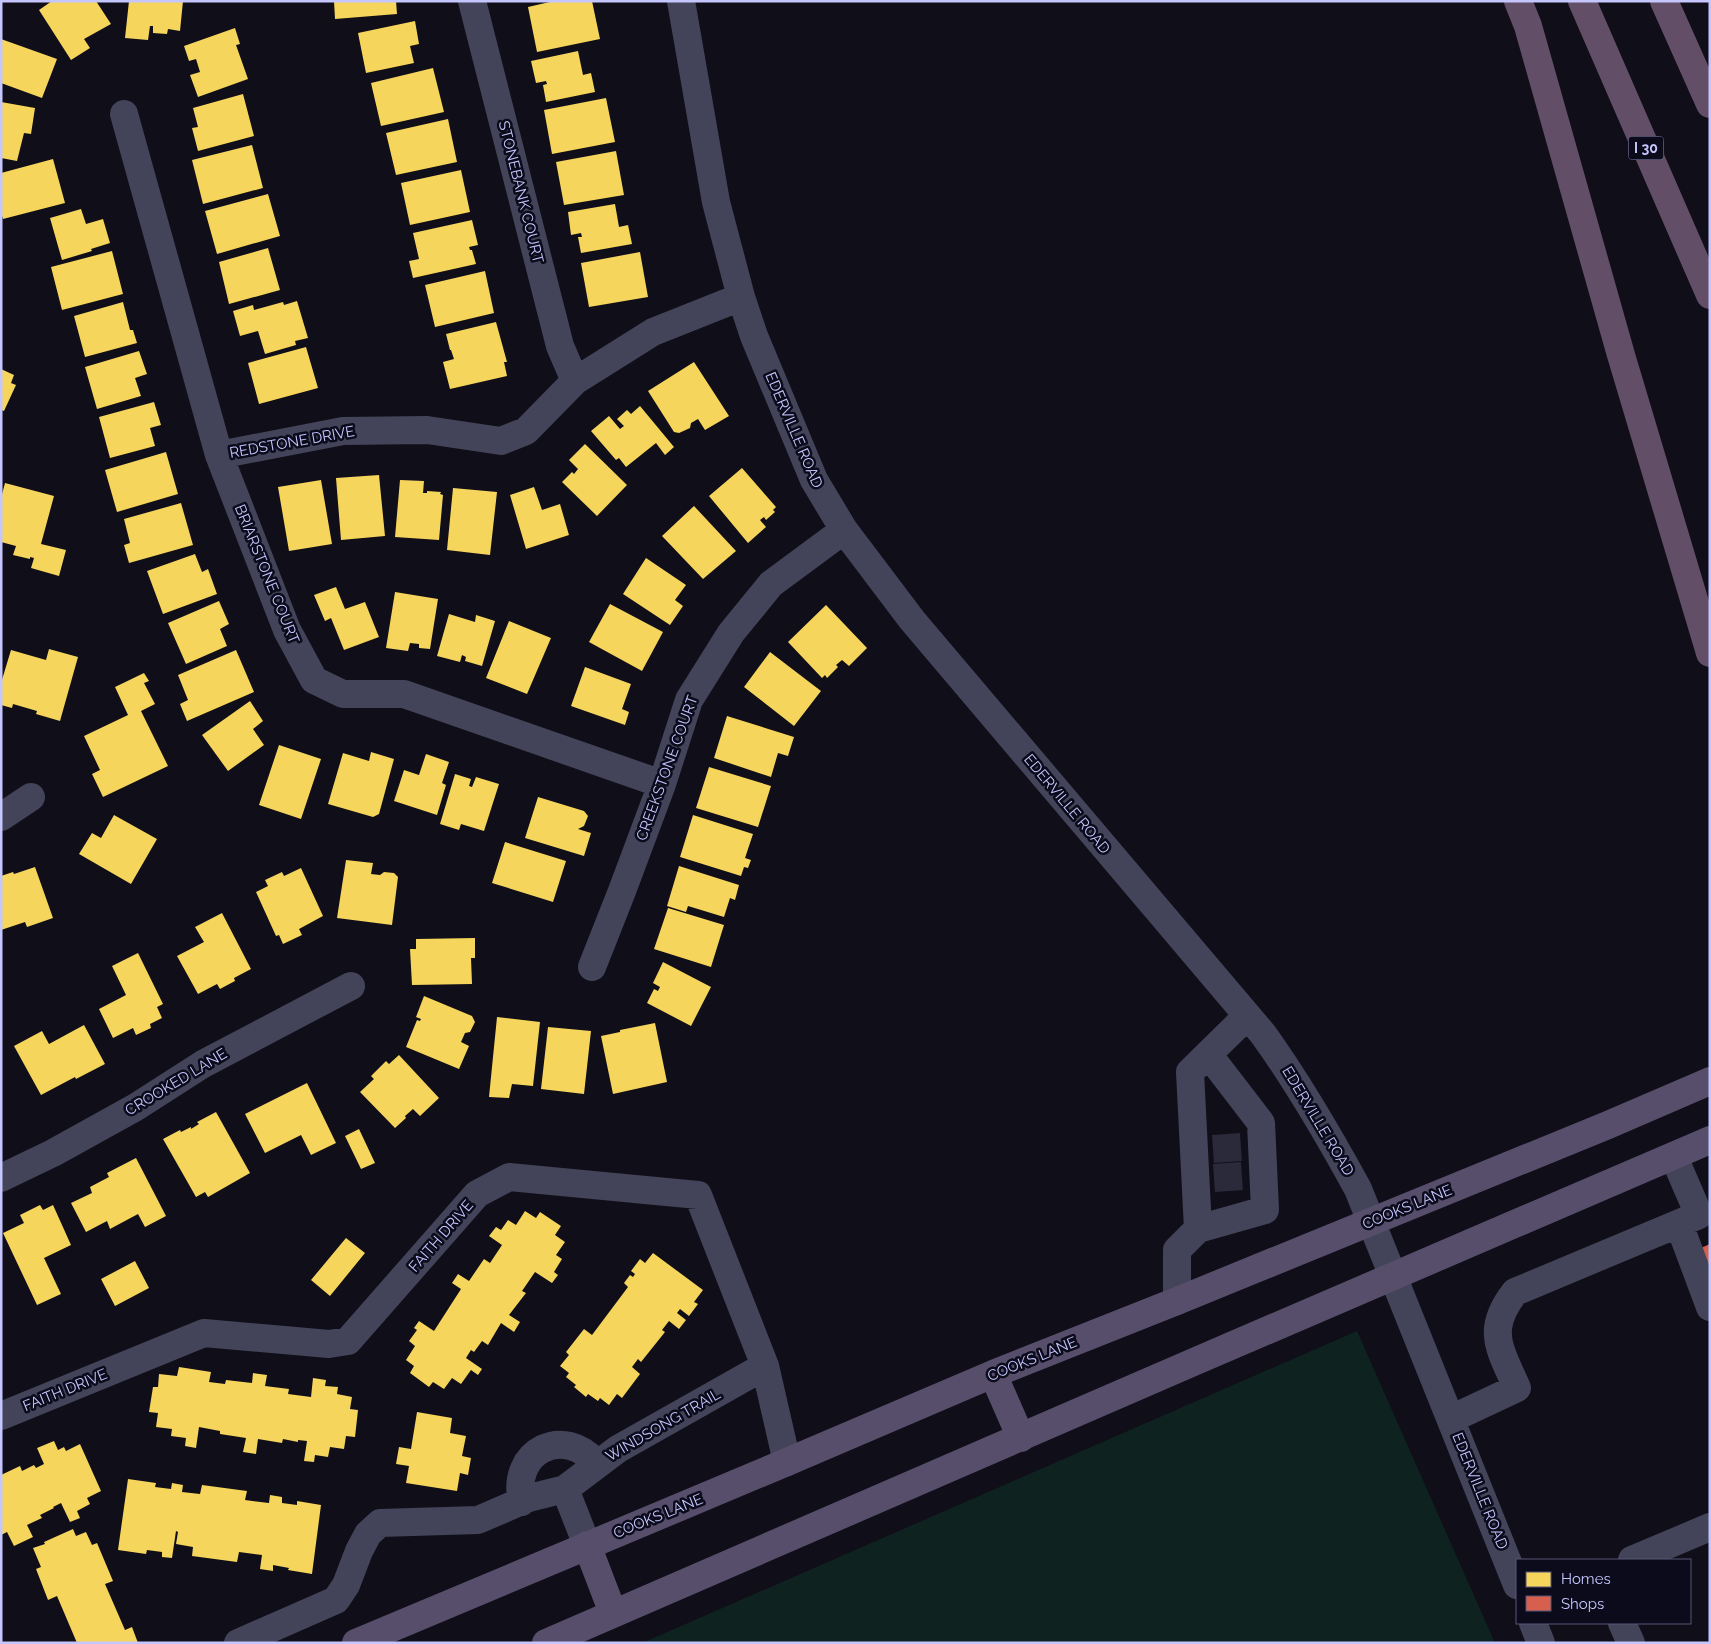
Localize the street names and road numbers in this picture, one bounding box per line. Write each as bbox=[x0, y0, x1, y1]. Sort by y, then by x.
street label: STONEBANK COURT bbox=[495, 119, 547, 265]
road number: I 30 bbox=[1628, 136, 1664, 160]
street label: EDERVILLE ROAD bbox=[761, 369, 827, 491]
street label: REDSTONE DRIVE bbox=[228, 422, 356, 462]
street label: BRIARSTONE COURT bbox=[231, 502, 303, 646]
street label: CREEKSTONE COURT bbox=[632, 693, 702, 843]
street label: EDERVILLE ROAD bbox=[1020, 751, 1114, 858]
street label: CROOKED LANE bbox=[122, 1045, 230, 1119]
street label: EDERVILLE ROAD bbox=[1278, 1063, 1358, 1179]
street label: COOKS LANE bbox=[1360, 1181, 1454, 1233]
street label: FAITH DRIVE bbox=[405, 1196, 477, 1276]
street label: COOKS LANE bbox=[985, 1333, 1079, 1385]
street label: FAITH DRIVE bbox=[20, 1365, 110, 1415]
street label: WINDSONG TRAIL bbox=[603, 1385, 724, 1465]
street label: EDERVILLE ROAD bbox=[1448, 1430, 1512, 1552]
street label: COOKS LANE bbox=[611, 1490, 705, 1542]

